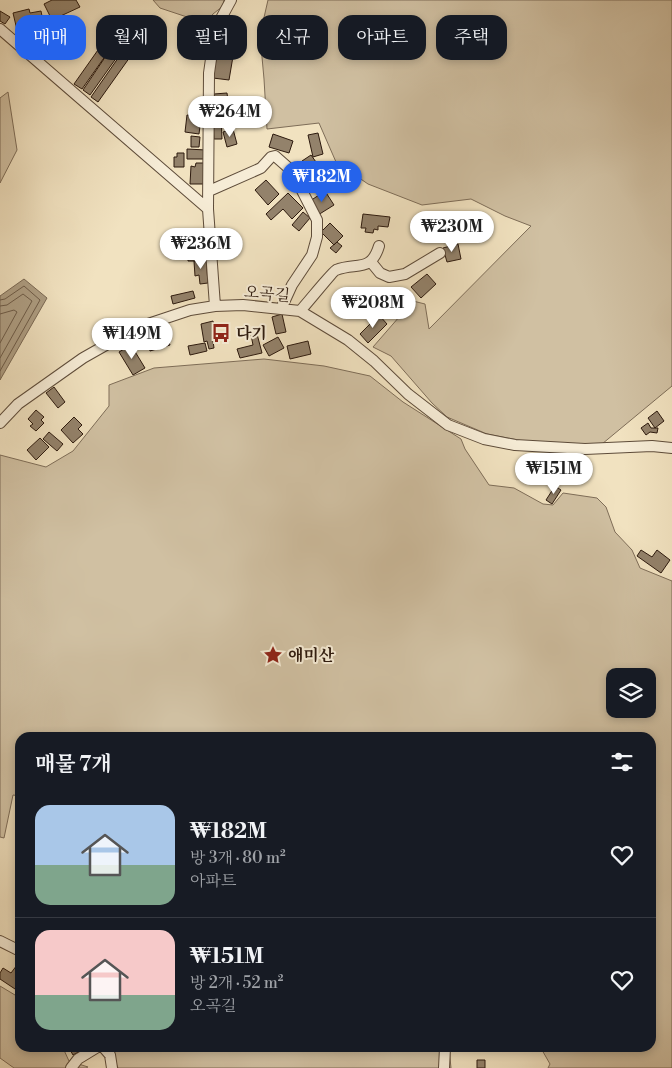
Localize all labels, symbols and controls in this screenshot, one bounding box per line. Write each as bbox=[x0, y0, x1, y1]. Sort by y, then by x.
chip: 매매 bbox=[15, 15, 86, 60]
chip: 월세 bbox=[96, 15, 167, 60]
chip: 필터 bbox=[177, 15, 247, 60]
chip: 신규 bbox=[257, 15, 328, 60]
chip: 아파트 bbox=[338, 15, 426, 60]
chip: 주택 bbox=[436, 15, 507, 60]
pin: ₩264M bbox=[195, 96, 265, 138]
text: ₩264M bbox=[199, 102, 261, 122]
pin: ₩182M bbox=[287, 160, 357, 203]
text: ₩182M bbox=[293, 167, 351, 187]
pin: ₩230M bbox=[417, 210, 487, 253]
text: ₩230M bbox=[421, 217, 483, 237]
pin: ₩236M bbox=[166, 228, 236, 270]
text: ₩236M bbox=[171, 234, 231, 254]
street label: 오곡길 bbox=[243, 282, 291, 306]
pin: ₩208M bbox=[338, 286, 408, 329]
text: ₩208M bbox=[342, 293, 404, 313]
pin: ₩149M bbox=[97, 318, 167, 360]
bus stop icon: 다기 bbox=[210, 322, 232, 344]
text: ₩149M bbox=[103, 324, 161, 344]
place label: 다기 bbox=[236, 324, 267, 344]
pin: ₩151M bbox=[519, 452, 589, 495]
text: ₩151M bbox=[526, 459, 582, 479]
place icon: 애미산 bbox=[262, 644, 284, 666]
place label: 애미산 bbox=[288, 646, 335, 666]
map controls bbox=[606, 668, 656, 718]
button: layers bbox=[606, 668, 656, 718]
icon: filters bbox=[608, 748, 636, 776]
text: 매물 7개 bbox=[35, 752, 112, 778]
text: ₩182M bbox=[190, 819, 267, 845]
icon: home bbox=[75, 825, 135, 885]
icon: heart bbox=[608, 841, 636, 869]
text: 방 3개 · 80 m² bbox=[190, 848, 286, 868]
text: 아파트 bbox=[190, 871, 236, 891]
text: ₩151M bbox=[190, 944, 264, 970]
icon: home bbox=[75, 950, 135, 1010]
icon: heart bbox=[608, 966, 636, 994]
text: 방 2개 · 52 m² bbox=[190, 973, 283, 993]
text: 오곡길 bbox=[190, 996, 236, 1016]

